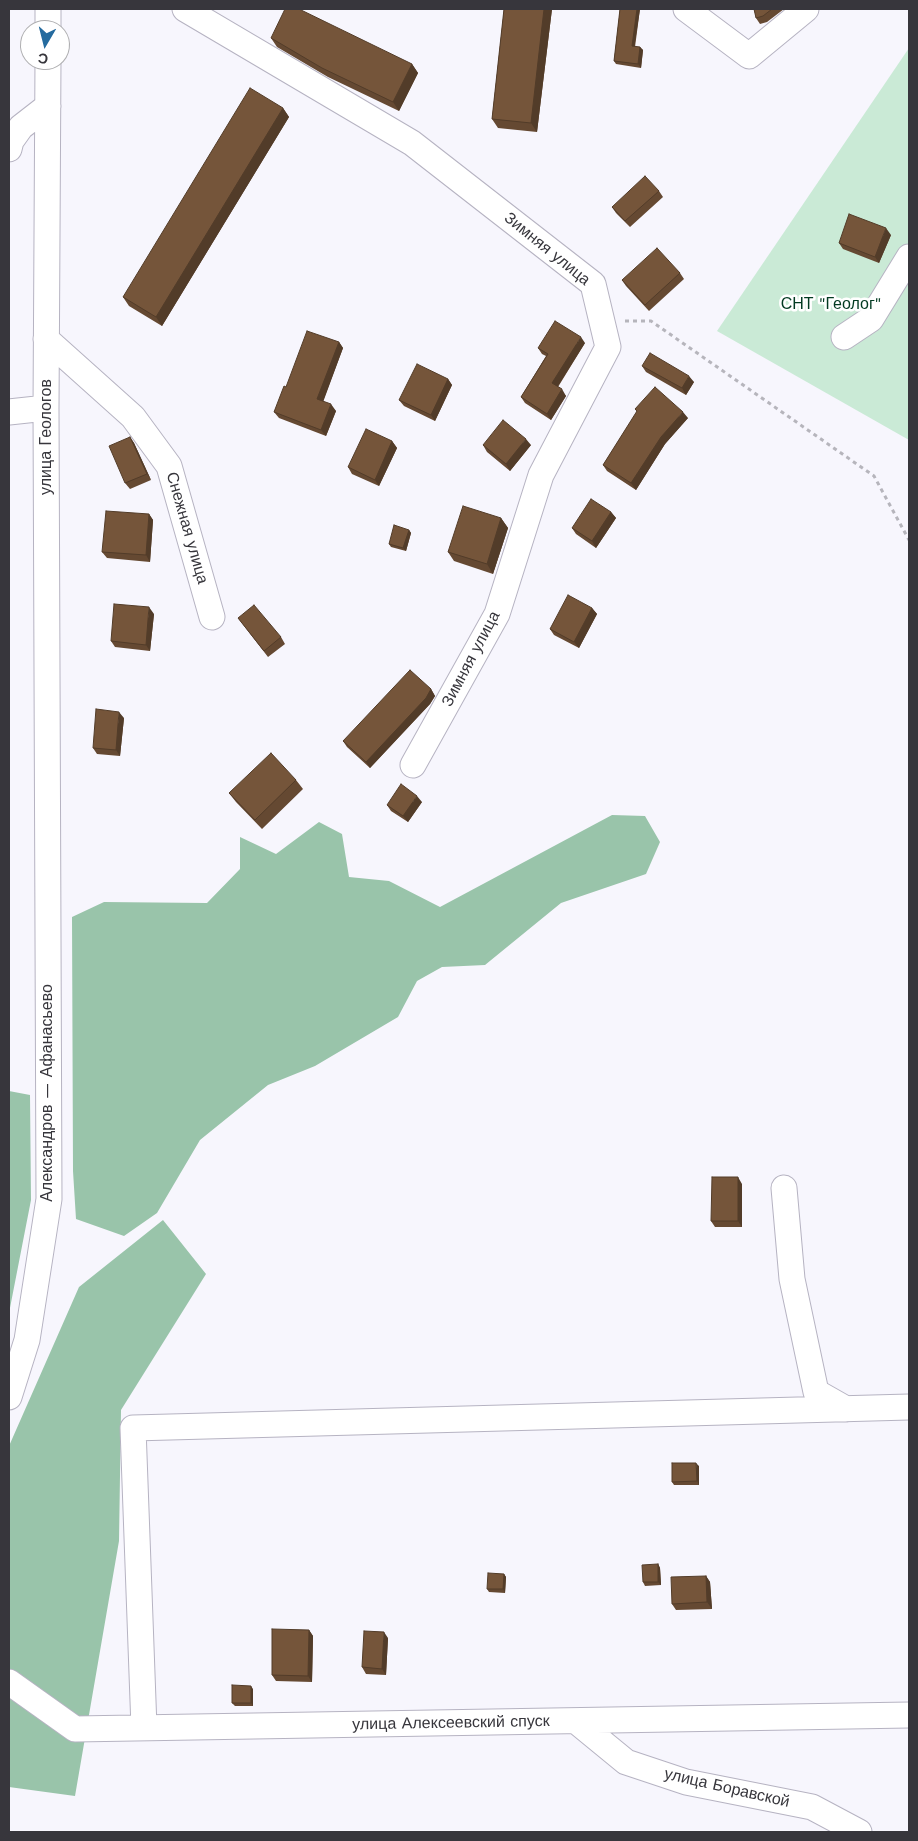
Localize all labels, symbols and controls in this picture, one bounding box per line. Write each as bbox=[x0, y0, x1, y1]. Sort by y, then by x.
north arrow bbox=[20, 20, 70, 70]
text: С bbox=[37, 50, 49, 67]
street label: Зимняя улица bbox=[500, 208, 594, 290]
park label: СНТ "Геолог" bbox=[781, 294, 881, 314]
street label: улица Геологов bbox=[36, 379, 56, 495]
street label: Снежная улица bbox=[162, 470, 212, 586]
street label: Зимняя улица bbox=[438, 608, 504, 710]
street label: Александров — Афанасьево bbox=[37, 984, 57, 1202]
street label: улица Алексеевский спуск bbox=[352, 1712, 550, 1734]
street label: улица Боравской bbox=[662, 1764, 792, 1812]

